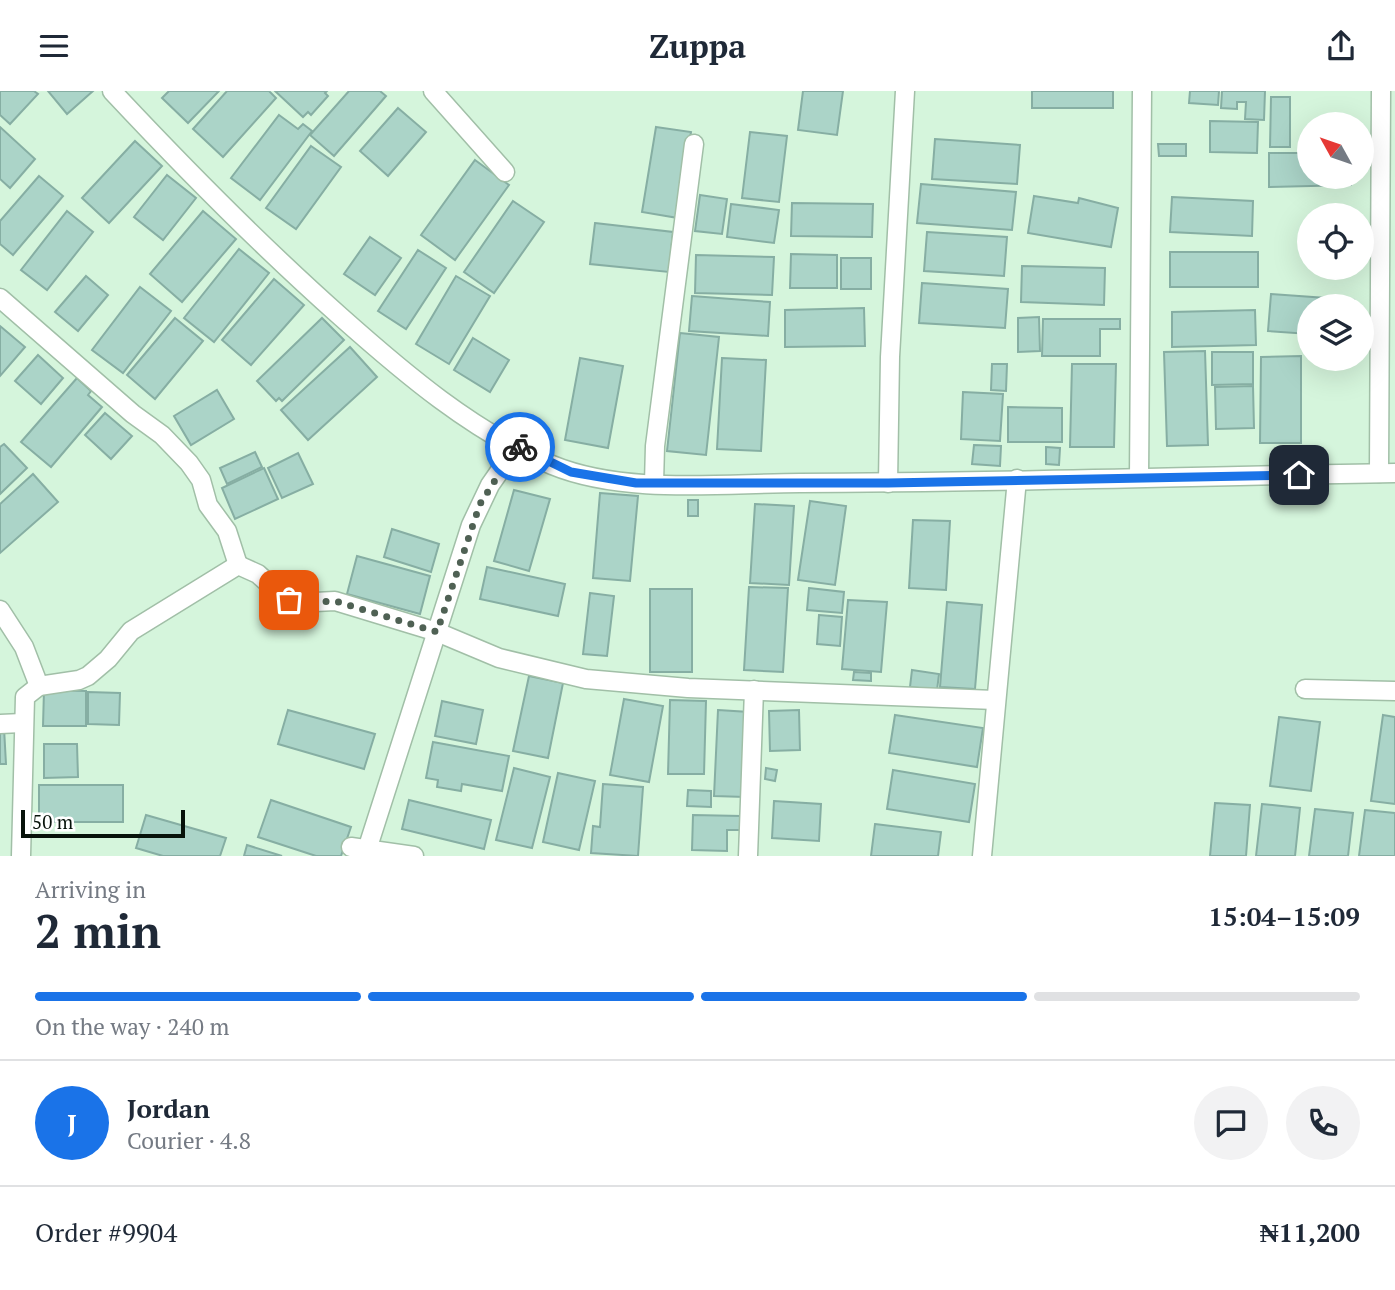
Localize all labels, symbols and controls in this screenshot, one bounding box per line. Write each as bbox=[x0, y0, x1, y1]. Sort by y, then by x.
text: Zuppa bbox=[649, 25, 746, 67]
icon: menu bbox=[35, 27, 73, 65]
icon: share bbox=[1322, 27, 1360, 65]
north arrow bbox=[1297, 112, 1374, 189]
map controls bbox=[1297, 112, 1374, 371]
button: locate bbox=[1297, 203, 1374, 280]
button: layers bbox=[1297, 294, 1374, 371]
courier bbox=[485, 412, 555, 482]
icon: bike bbox=[501, 428, 539, 466]
pin bbox=[1269, 445, 1329, 505]
icon: home bbox=[1280, 456, 1318, 494]
pin bbox=[259, 570, 319, 630]
icon: bag bbox=[270, 581, 308, 619]
scale bar bbox=[21, 807, 186, 839]
text: 50 m bbox=[32, 809, 73, 834]
text: Arriving in bbox=[35, 874, 146, 905]
text: 15:04–15:09 bbox=[1208, 899, 1360, 933]
text: 2 min bbox=[35, 900, 161, 961]
text: On the way · 240 m bbox=[35, 1011, 229, 1042]
button: chat bbox=[1194, 1086, 1268, 1160]
button: phone bbox=[1286, 1086, 1360, 1160]
text: Jordan bbox=[127, 1091, 210, 1125]
text: J bbox=[67, 1106, 77, 1140]
text: Courier · 4.8 bbox=[127, 1125, 251, 1156]
text: Order #9904 bbox=[35, 1215, 177, 1249]
text: ₦11,200 bbox=[1260, 1215, 1360, 1249]

